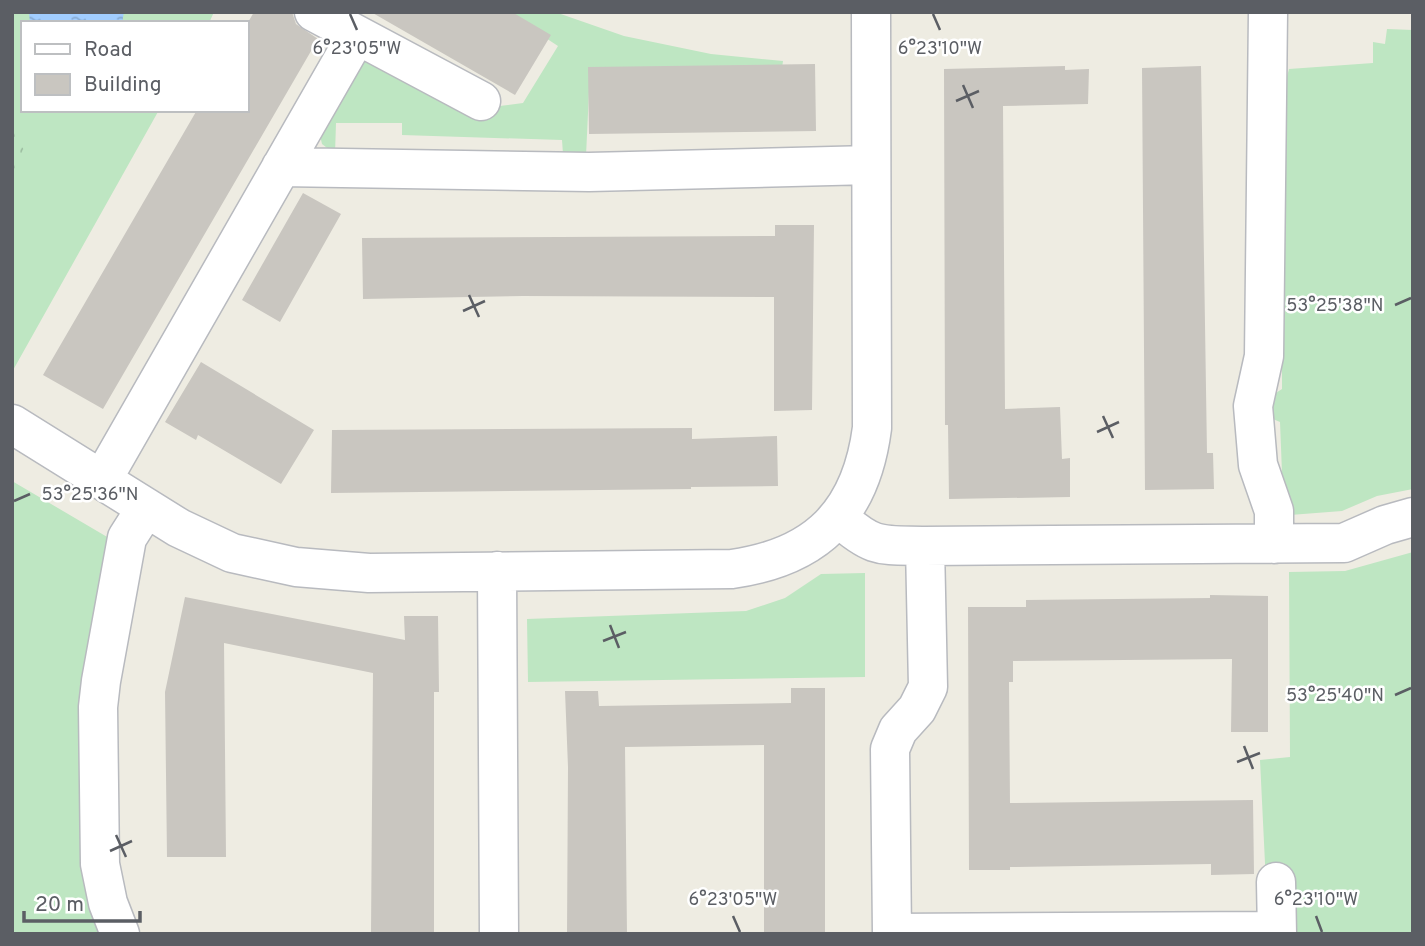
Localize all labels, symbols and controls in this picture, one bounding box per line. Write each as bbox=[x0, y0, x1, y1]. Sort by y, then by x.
legend bbox=[21, 21, 248, 112]
text: Road bbox=[84, 37, 133, 64]
text: 6°23'05"W bbox=[313, 38, 401, 61]
text: 6°23'10"W bbox=[898, 38, 982, 61]
text: Building bbox=[84, 72, 162, 99]
text: 53°25'38"N bbox=[1286, 295, 1384, 318]
text: 53°25'36"N bbox=[41, 484, 139, 507]
text: 53°25'40"N bbox=[1286, 685, 1384, 708]
scale bar bbox=[24, 880, 140, 924]
text: 6°23'05"W bbox=[689, 889, 777, 912]
text: 6°23'10"W bbox=[1274, 889, 1358, 912]
text: 20 m bbox=[35, 892, 84, 919]

